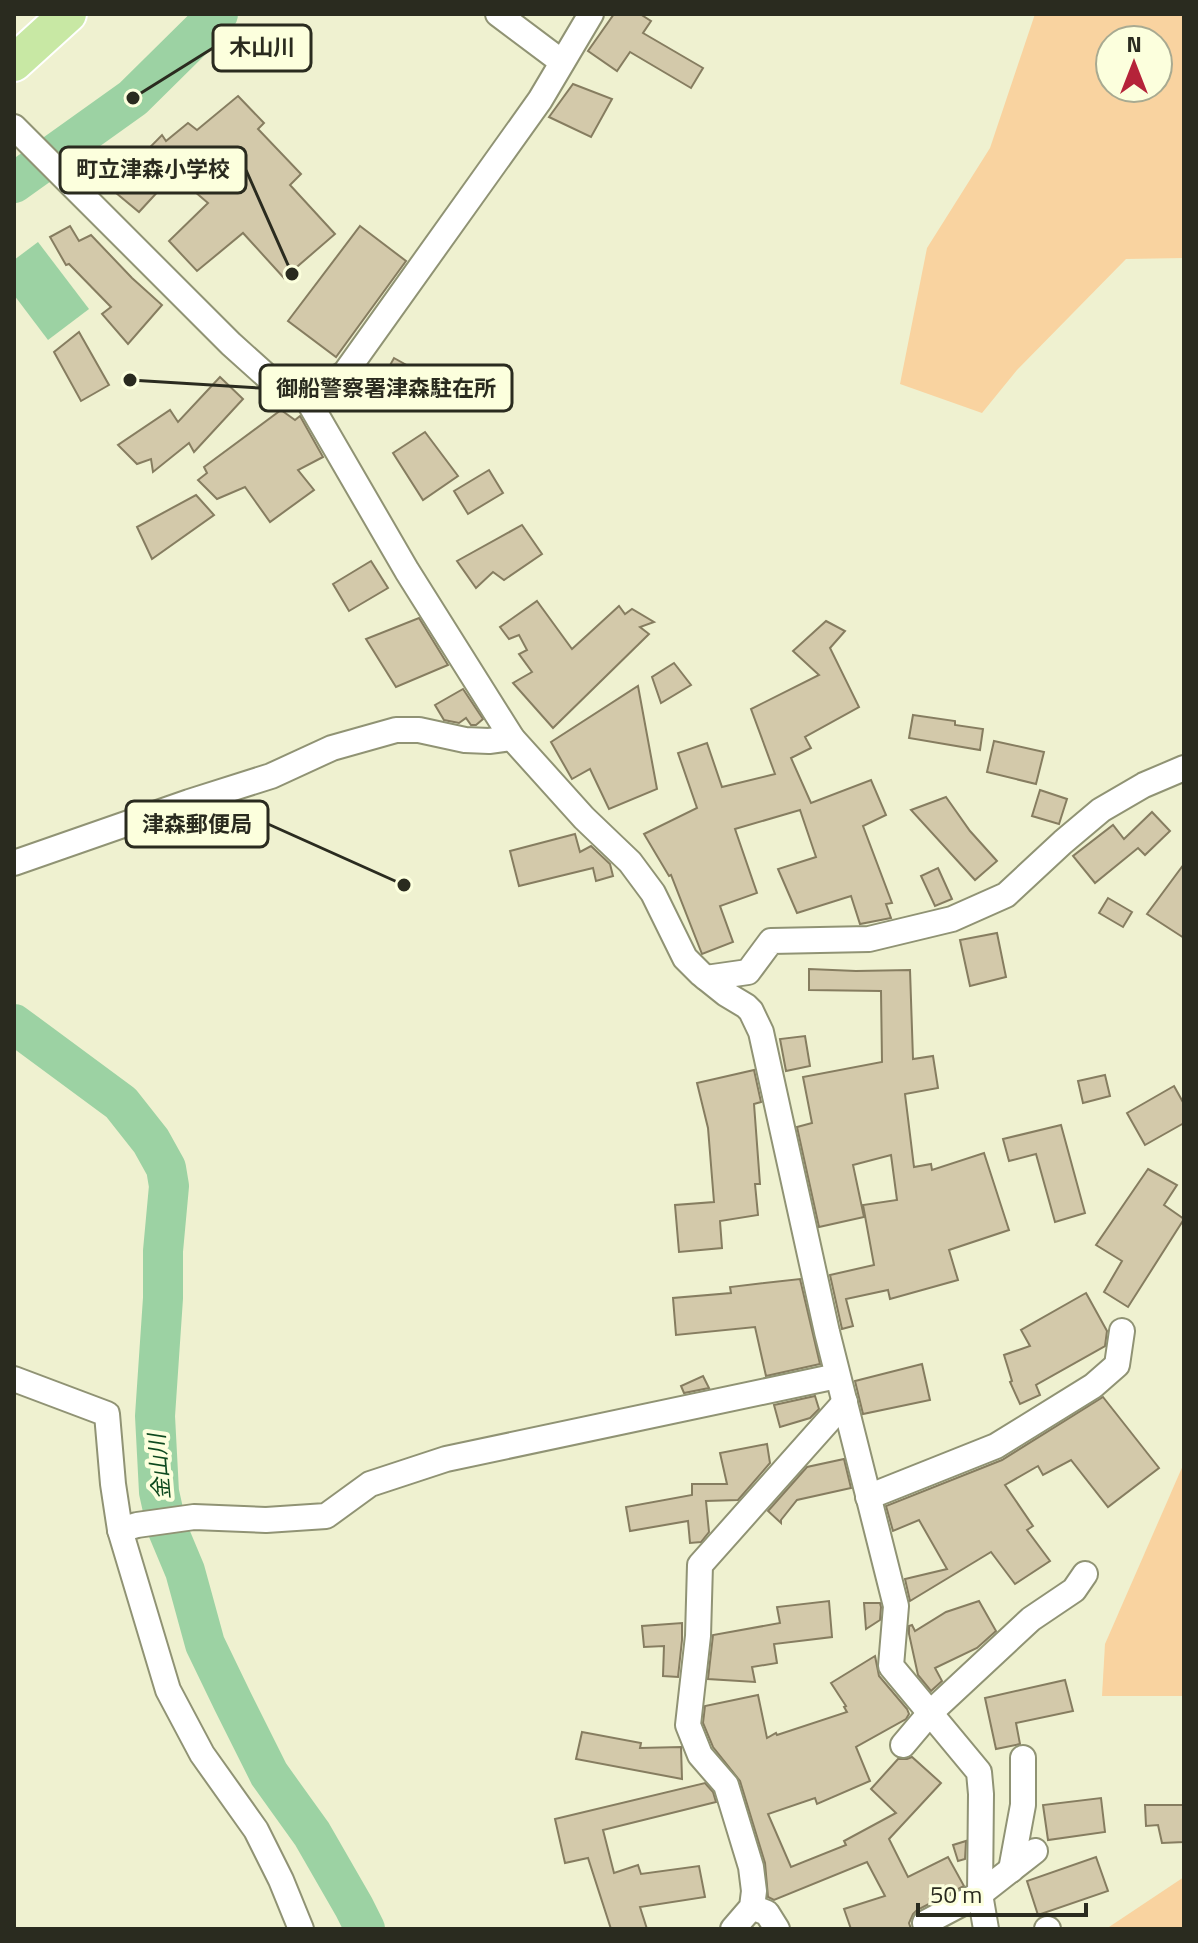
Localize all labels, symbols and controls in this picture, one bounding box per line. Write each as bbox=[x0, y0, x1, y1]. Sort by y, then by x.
north arrow bbox=[1094, 24, 1174, 104]
callout: 木山川 bbox=[213, 25, 311, 71]
text: N bbox=[1126, 27, 1142, 61]
text: 木山川 bbox=[229, 30, 295, 64]
callout: 町立津森小学校 bbox=[60, 147, 246, 193]
text: 町立津森小学校 bbox=[76, 152, 230, 186]
callout: 御船警察署津森駐在所 bbox=[260, 365, 512, 411]
text: 御船警察署津森駐在所 bbox=[276, 371, 496, 405]
callout: 津森郵便局 bbox=[126, 801, 268, 847]
text: 津森郵便局 bbox=[142, 807, 252, 841]
water label: 金山川 bbox=[139, 1431, 179, 1501]
scale bar bbox=[918, 1867, 1086, 1917]
text: 50 m bbox=[930, 1876, 982, 1912]

